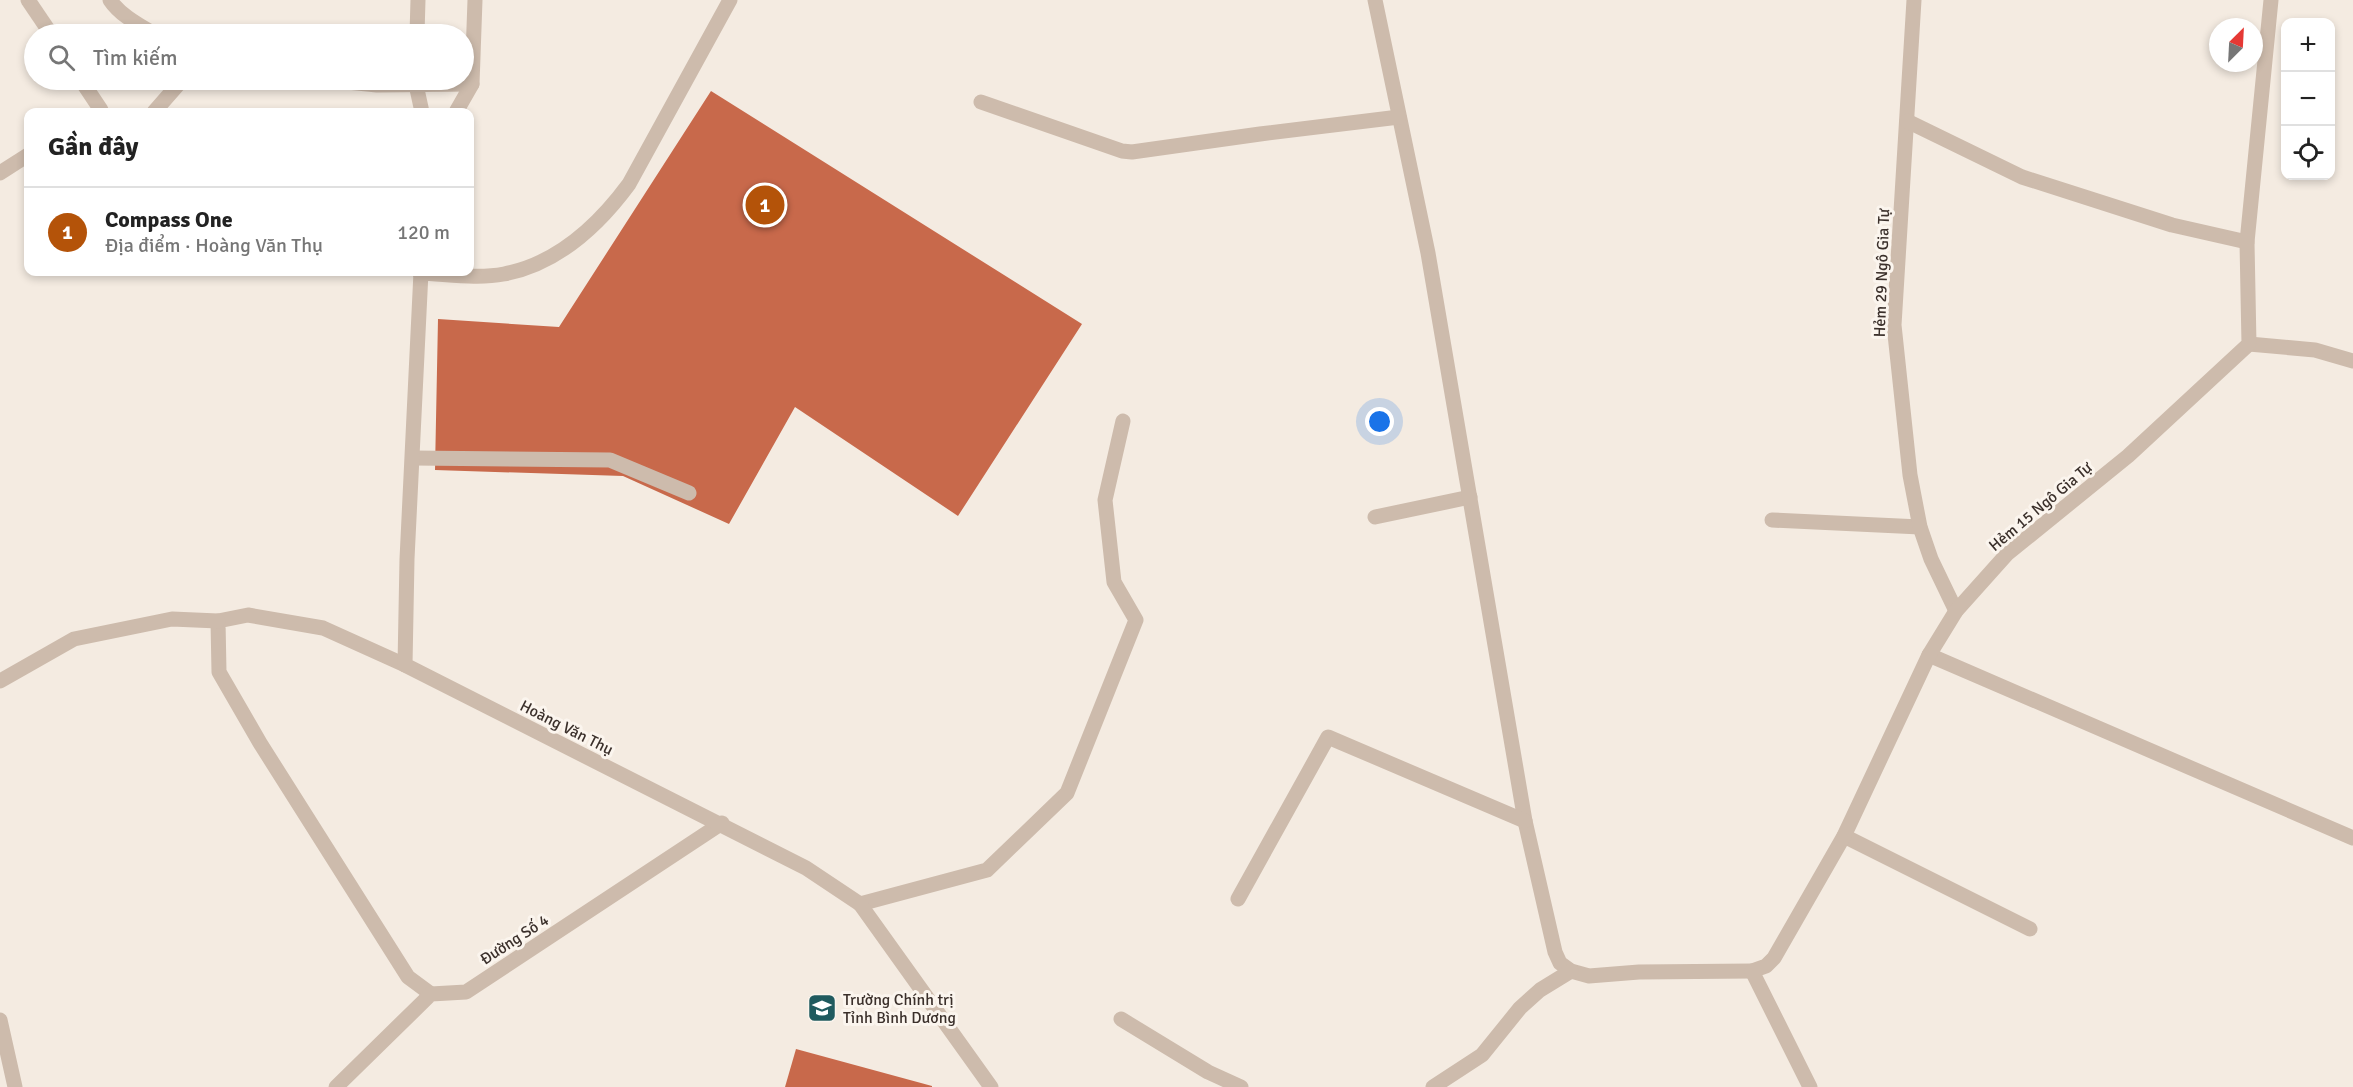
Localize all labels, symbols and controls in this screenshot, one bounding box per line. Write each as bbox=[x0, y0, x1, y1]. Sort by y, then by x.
north arrow bbox=[2209, 18, 2263, 72]
map controls bbox=[2281, 18, 2335, 180]
button: + bbox=[2281, 18, 2335, 72]
search box bbox=[24, 24, 474, 90]
icon: search bbox=[45, 41, 78, 74]
text: Tìm kiếm bbox=[93, 44, 178, 71]
button: − bbox=[2281, 72, 2335, 126]
button: locate bbox=[2281, 126, 2335, 180]
text: Gần đây bbox=[48, 131, 138, 163]
pin: 1 bbox=[746, 182, 784, 228]
text: Compass One bbox=[105, 206, 233, 233]
street label: Hẻm 29 Ngô Gia Tự bbox=[1870, 207, 1894, 338]
text: 1 bbox=[62, 220, 73, 245]
text: 120 m bbox=[397, 220, 450, 245]
text: Địa điểm · Hoàng Văn Thụ bbox=[105, 233, 323, 258]
your location bbox=[1365, 407, 1394, 436]
street label: Hẻm 15 Ngô Gia Tự bbox=[1985, 457, 2097, 556]
street label: Hoàng Văn Thụ bbox=[516, 696, 617, 760]
street label: Đường Số 4 bbox=[476, 910, 553, 969]
place label: Trường Chính trị Tỉnh Bình Dương bbox=[843, 990, 956, 1028]
school or university icon: Trường Chính trị Tỉnh Bình Dương bbox=[806, 992, 838, 1024]

